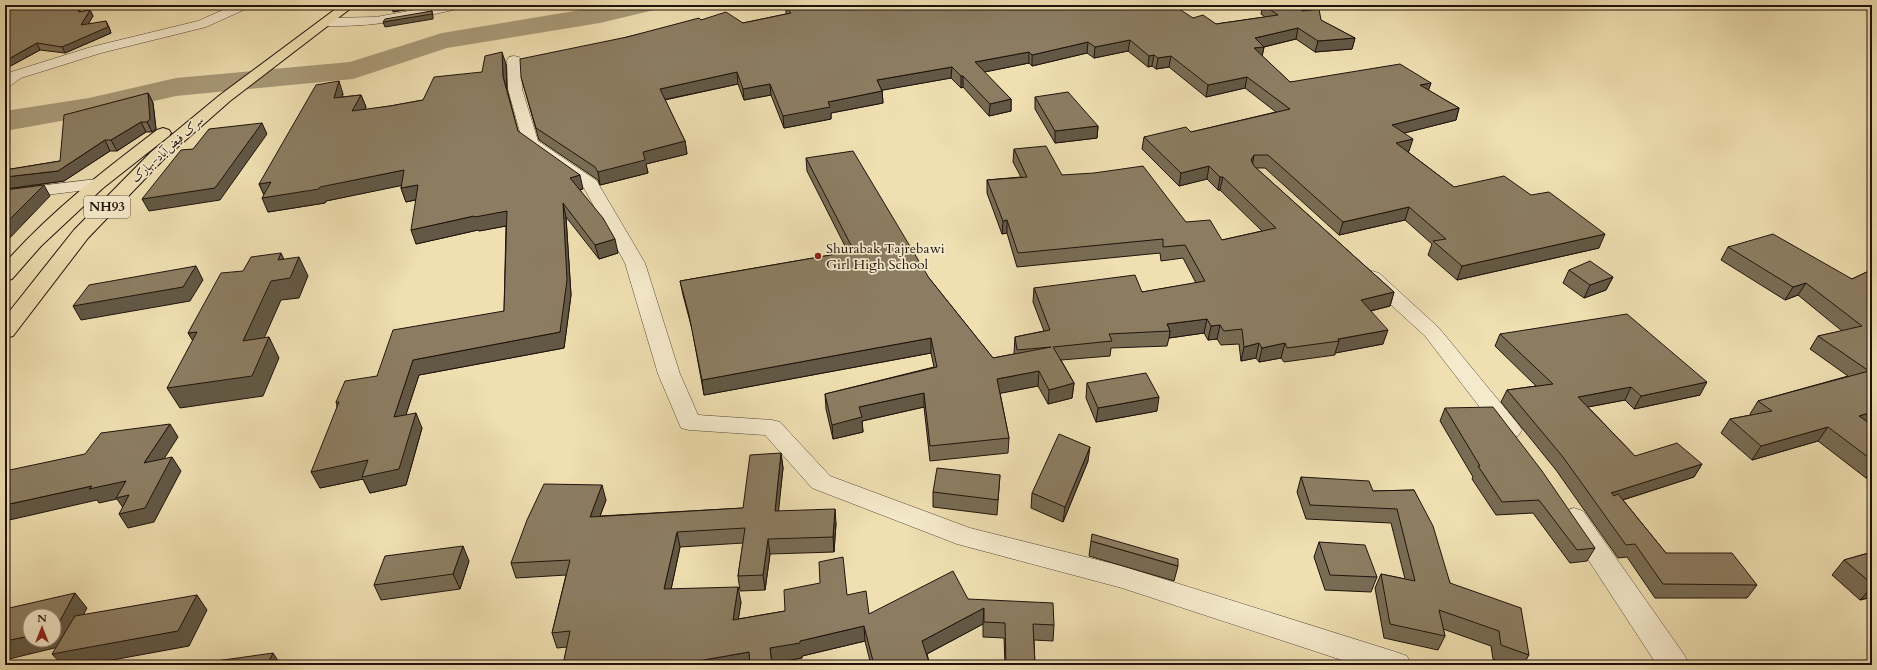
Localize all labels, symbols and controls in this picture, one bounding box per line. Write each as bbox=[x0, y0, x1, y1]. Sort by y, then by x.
street label: سرک فیض‌آباد-بهارک bbox=[127, 112, 207, 186]
road number: NH93 bbox=[84, 196, 130, 218]
place label: Shurabak Tajrebawi Girl High School bbox=[826, 239, 945, 274]
marker: Shurabak Tajrebawi Girl High School bbox=[813, 251, 823, 261]
north arrow bbox=[22, 608, 62, 648]
text: N bbox=[37, 611, 47, 626]

